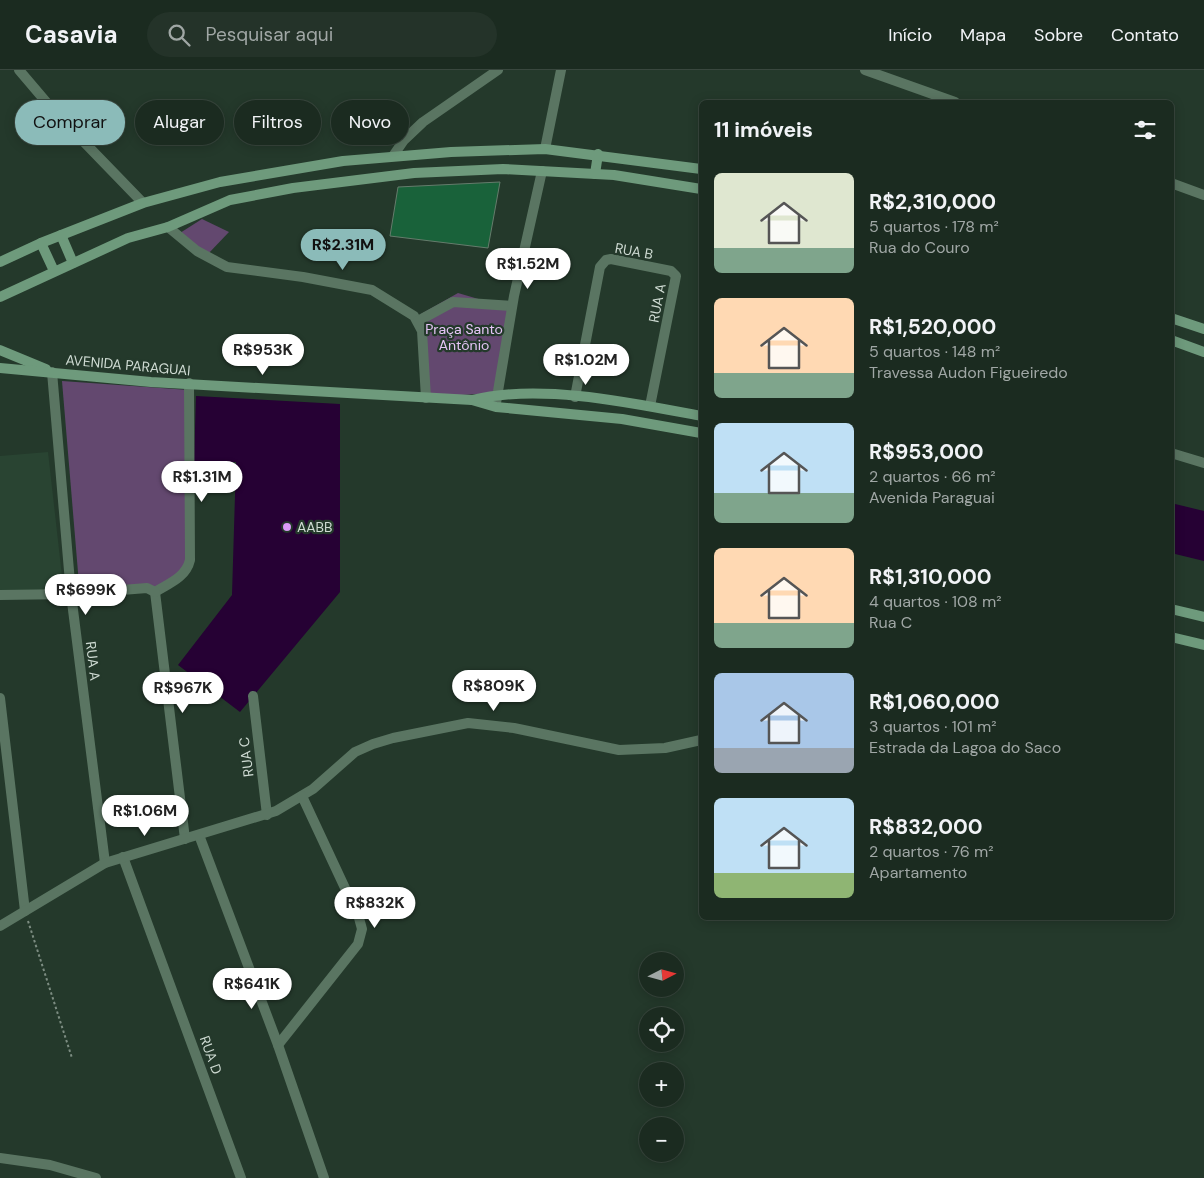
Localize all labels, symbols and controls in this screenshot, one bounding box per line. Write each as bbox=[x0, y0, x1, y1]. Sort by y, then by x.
search box bbox=[147, 12, 497, 57]
text: Casavia bbox=[25, 19, 117, 50]
icon: search bbox=[165, 21, 193, 49]
text: Pesquisar aqui bbox=[205, 22, 333, 47]
text: Início bbox=[888, 23, 932, 47]
text: Mapa bbox=[960, 23, 1006, 47]
text: Sobre bbox=[1034, 23, 1083, 47]
text: Contato bbox=[1111, 23, 1179, 47]
chip: Comprar bbox=[15, 100, 125, 145]
chip: Alugar bbox=[135, 100, 224, 145]
chip: Filtros bbox=[234, 100, 321, 145]
chip: Novo bbox=[331, 100, 409, 145]
text: 11 imóveis bbox=[714, 116, 813, 144]
icon: filters bbox=[1131, 116, 1159, 144]
text: R$2,310,000 bbox=[869, 188, 996, 216]
icon: home bbox=[754, 193, 814, 253]
text: 5 quartos · 178 m² bbox=[869, 216, 999, 237]
pin: R$2.31M bbox=[297, 228, 389, 271]
text: R$2.31M bbox=[312, 234, 374, 255]
text: Rua do Couro bbox=[869, 237, 970, 258]
street label: RUA B bbox=[613, 239, 655, 263]
pin: R$1.52M bbox=[482, 248, 574, 290]
text: R$1.52M bbox=[497, 253, 559, 274]
street label: RUA A bbox=[644, 282, 670, 324]
text: R$1,520,000 bbox=[869, 313, 996, 341]
icon: home bbox=[754, 318, 814, 378]
park label: Praça Santo Antônio bbox=[425, 320, 503, 354]
pin: R$953K bbox=[222, 334, 304, 376]
text: R$953K bbox=[233, 339, 293, 360]
text: 5 quartos · 148 m² bbox=[869, 341, 1000, 362]
pin: R$1.02M bbox=[540, 344, 632, 386]
text: R$1.02M bbox=[554, 349, 618, 370]
street label: AVENIDA PARAGUAI bbox=[65, 351, 191, 379]
text: Travessa Audon Figueiredo bbox=[869, 362, 1068, 383]
text: R$953,000 bbox=[869, 438, 984, 466]
icon: home bbox=[754, 443, 814, 503]
pin: R$1.31M bbox=[156, 460, 248, 503]
text: R$1.31M bbox=[172, 466, 232, 487]
text: 2 quartos · 66 m² bbox=[869, 466, 995, 487]
text: Avenida Paraguai bbox=[869, 487, 995, 508]
place label: AABB bbox=[297, 518, 332, 536]
marker: AABB bbox=[281, 521, 293, 533]
text: R$1,310,000 bbox=[869, 563, 992, 591]
icon: home bbox=[754, 568, 814, 628]
pin: R$699K bbox=[45, 574, 127, 616]
text: R$699K bbox=[56, 579, 116, 600]
text: 4 quartos · 108 m² bbox=[869, 591, 1002, 612]
text: Rua C bbox=[869, 612, 912, 633]
street label: RUA A bbox=[82, 640, 104, 682]
pin: R$809K bbox=[453, 670, 535, 712]
pin: R$967K bbox=[142, 672, 224, 714]
text: R$809K bbox=[463, 675, 525, 696]
text: R$967K bbox=[154, 677, 212, 698]
text: R$1,060,000 bbox=[869, 688, 1000, 716]
icon: home bbox=[754, 693, 814, 753]
text: 3 quartos · 101 m² bbox=[869, 716, 997, 737]
street label: RUA C bbox=[235, 736, 257, 778]
text: Estrada da Lagoa do Saco bbox=[869, 737, 1061, 758]
pin: R$1.06M bbox=[99, 794, 191, 837]
text: R$1.06M bbox=[113, 800, 177, 821]
text: R$832,000 bbox=[869, 813, 983, 841]
icon: home bbox=[754, 818, 814, 878]
text: 2 quartos · 76 m² bbox=[869, 841, 994, 862]
text: Apartamento bbox=[869, 862, 967, 883]
pin: R$832K bbox=[334, 886, 416, 929]
text: R$832K bbox=[345, 892, 405, 913]
north arrow bbox=[639, 952, 684, 998]
map controls bbox=[639, 952, 684, 1162]
pin: R$641K bbox=[211, 968, 293, 1010]
text: R$641K bbox=[224, 973, 280, 994]
button: locate bbox=[639, 1007, 684, 1052]
street label: RUA D bbox=[196, 1033, 226, 1077]
button: + bbox=[639, 1062, 684, 1107]
button: − bbox=[639, 1117, 684, 1162]

